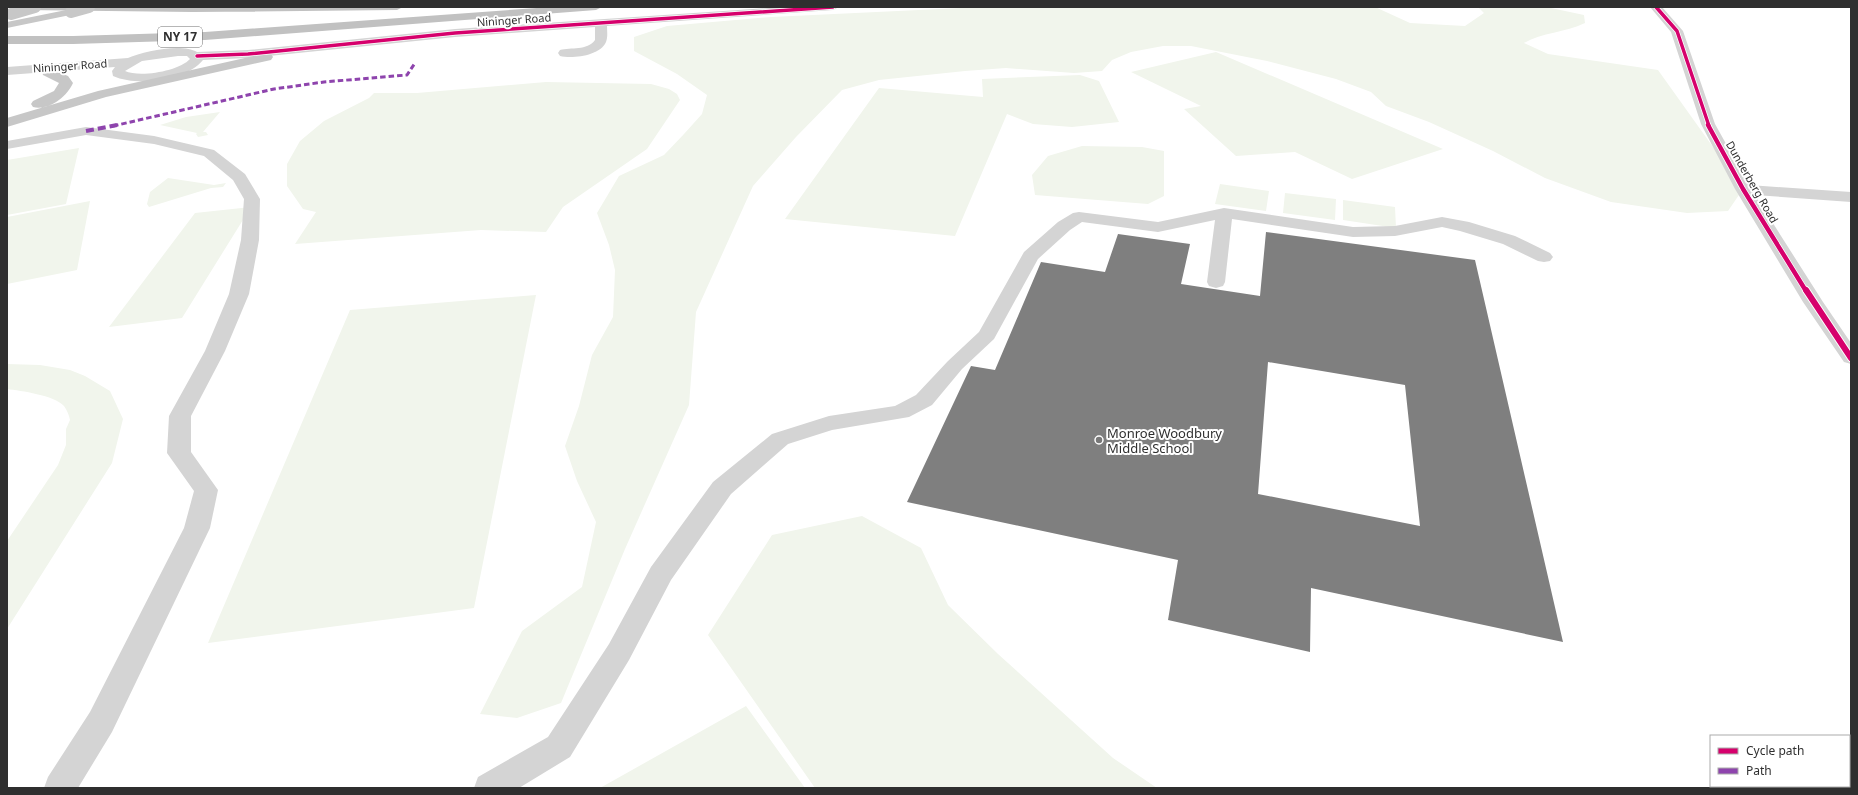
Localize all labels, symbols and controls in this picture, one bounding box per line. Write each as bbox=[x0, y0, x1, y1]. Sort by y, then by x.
street label: Nininger Road bbox=[476, 9, 552, 30]
road number: NY 17 bbox=[158, 27, 202, 47]
street label: Nininger Road bbox=[32, 55, 108, 76]
street label: Dunderberg Road bbox=[1723, 138, 1782, 226]
place label: Monroe Woodbury Middle School bbox=[1107, 424, 1222, 457]
marker: Monroe Woodbury Middle School bbox=[1094, 435, 1104, 445]
legend bbox=[1710, 735, 1850, 787]
text: Cycle path bbox=[1746, 742, 1804, 759]
text: Path bbox=[1746, 762, 1772, 779]

